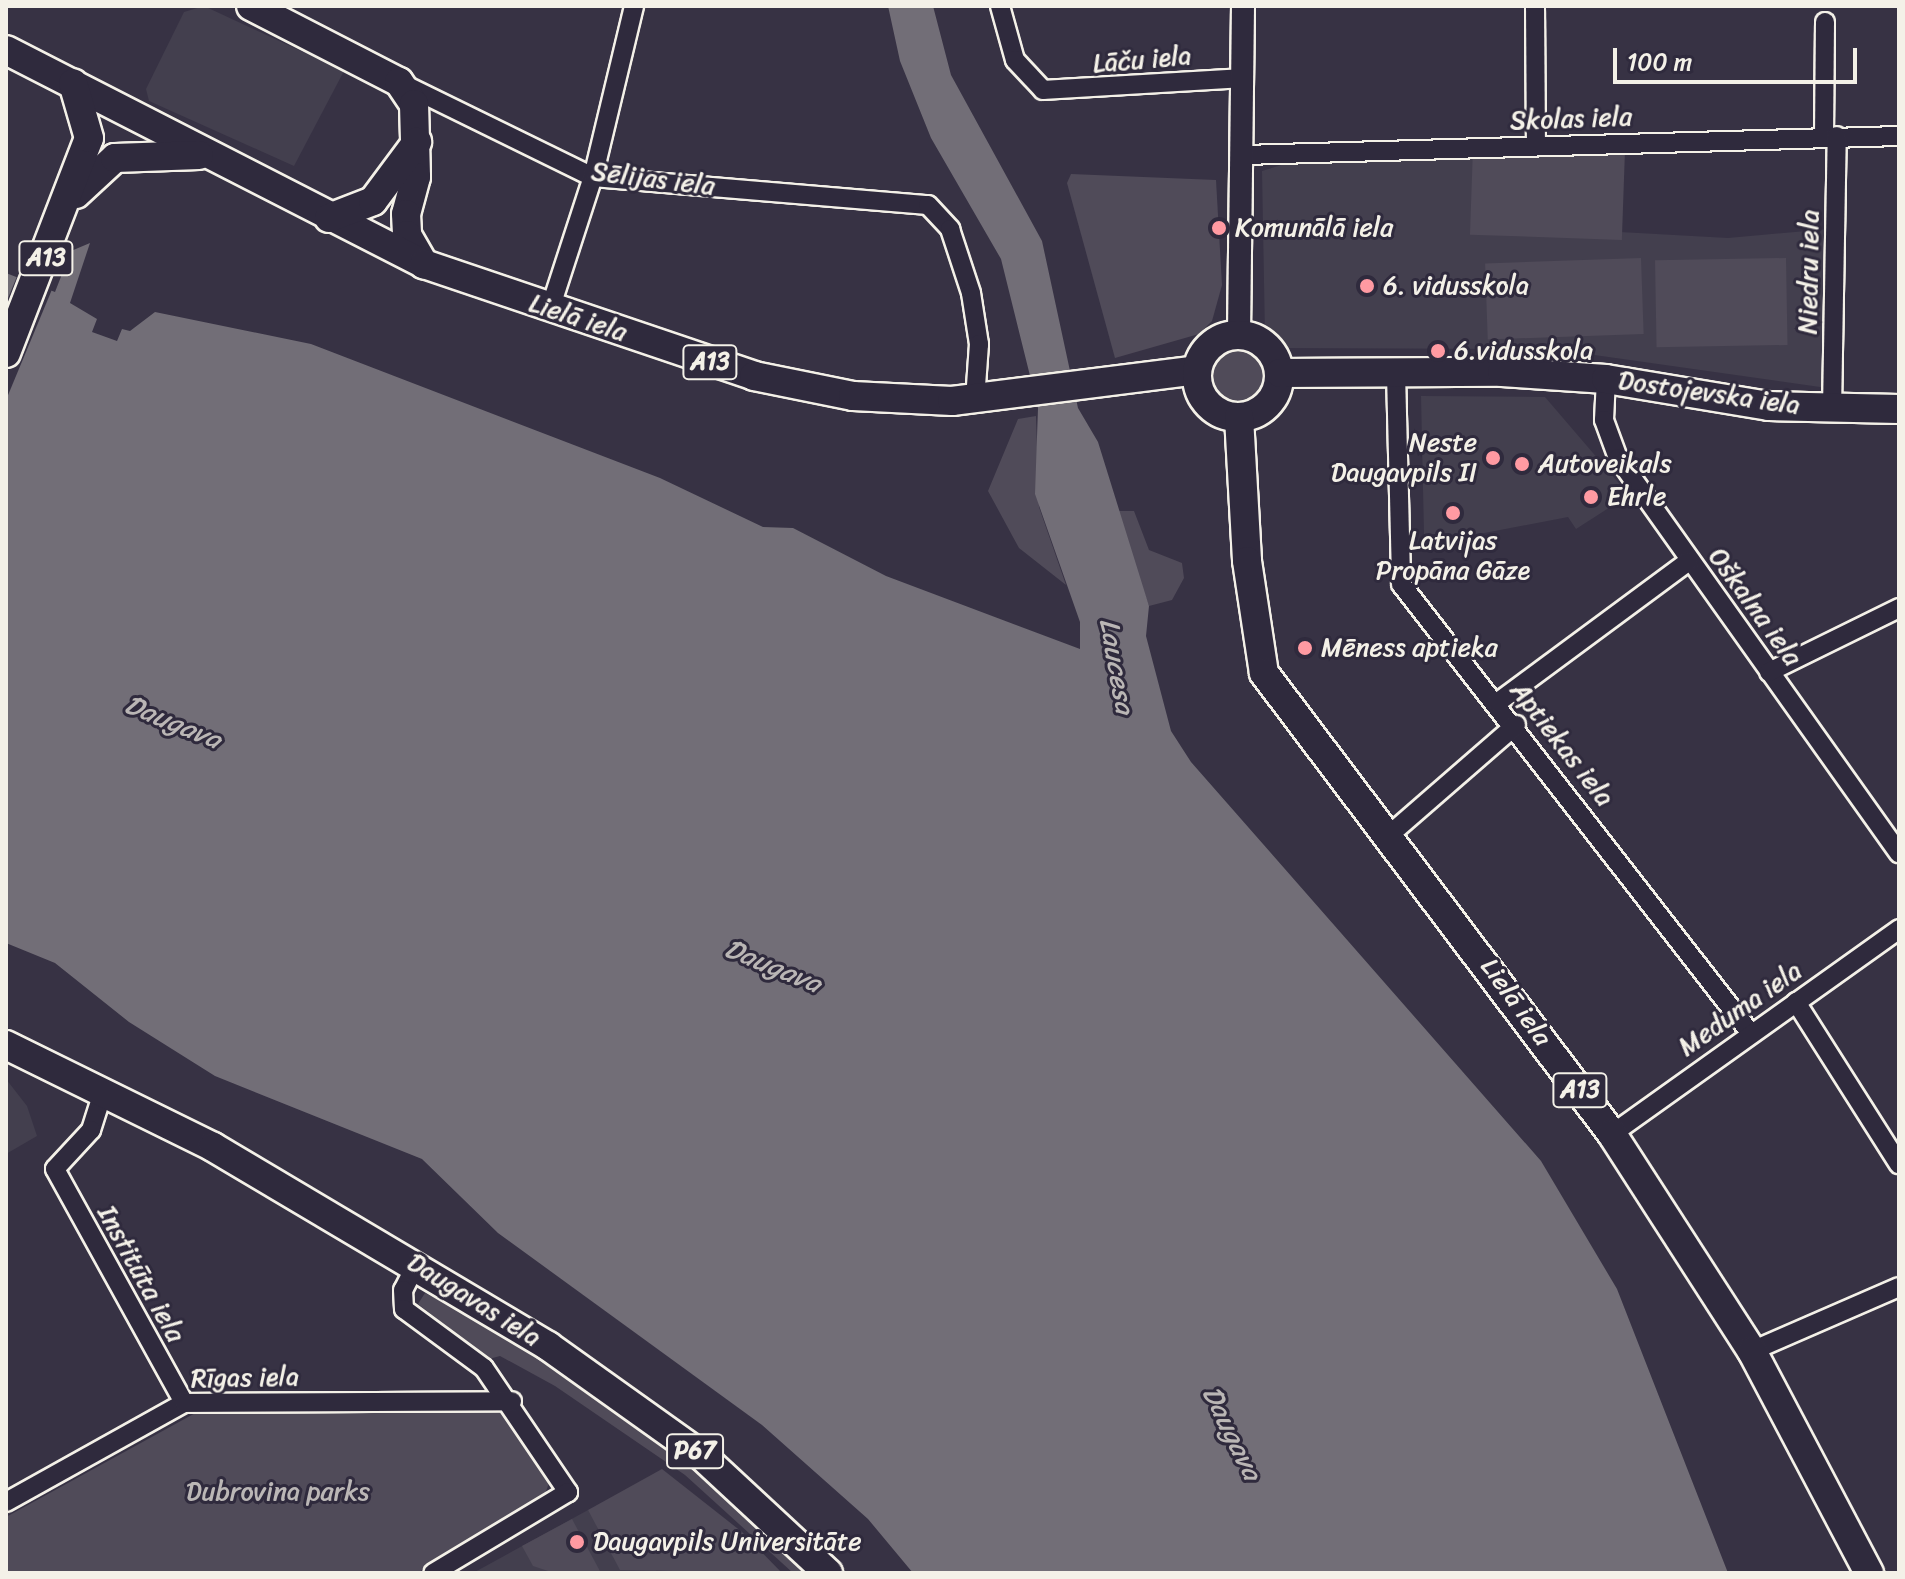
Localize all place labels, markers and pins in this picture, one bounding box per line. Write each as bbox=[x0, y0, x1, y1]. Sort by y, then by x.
place label: Komunālā iela bbox=[1235, 212, 1393, 244]
marker: Komunālā iela bbox=[1210, 219, 1228, 237]
place label: 6. vidusskola bbox=[1383, 270, 1529, 302]
marker: 6. vidusskola bbox=[1358, 277, 1376, 295]
place label: 6.vidusskola bbox=[1454, 335, 1593, 367]
marker: 6.vidusskola bbox=[1429, 342, 1447, 360]
place label: Neste Daugavpils II bbox=[1331, 427, 1477, 488]
place label: Autoveikals bbox=[1538, 448, 1672, 480]
marker: Neste Daugavpils II bbox=[1484, 449, 1502, 467]
marker: Autoveikals bbox=[1513, 455, 1531, 473]
place label: Ehrle bbox=[1607, 481, 1666, 513]
marker: Ehrle bbox=[1582, 488, 1600, 506]
marker: Latvijas Propāna Gāze bbox=[1444, 504, 1462, 522]
place label: Latvijas Propāna Gāze bbox=[1375, 525, 1531, 586]
place label: Mēness aptieka bbox=[1321, 632, 1497, 664]
marker: Mēness aptieka bbox=[1296, 639, 1314, 657]
place label: Daugavpils Universitāte bbox=[593, 1526, 863, 1558]
marker: Daugavpils Universitāte bbox=[568, 1533, 586, 1551]

